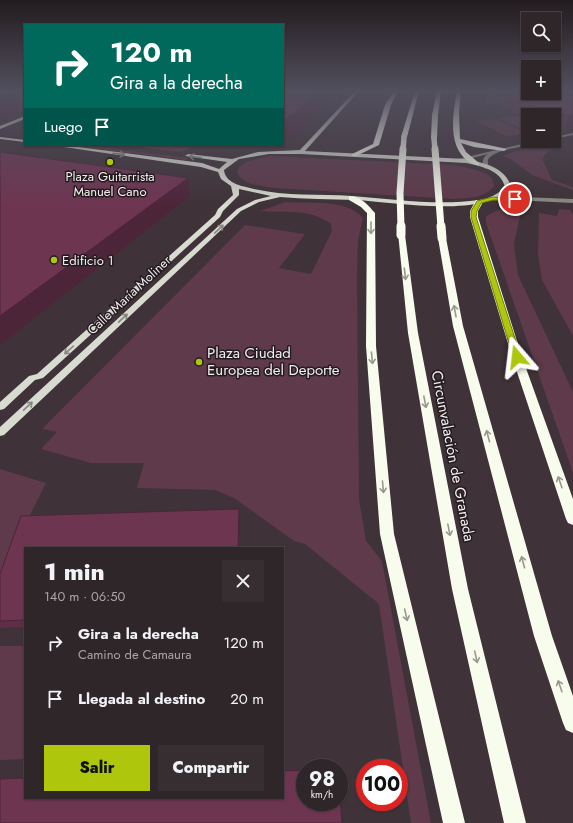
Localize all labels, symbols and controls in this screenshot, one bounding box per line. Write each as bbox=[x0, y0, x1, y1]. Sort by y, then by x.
map controls bbox=[521, 12, 561, 148]
button: search bbox=[521, 12, 561, 52]
text: 120 m bbox=[110, 32, 193, 73]
icon: right bbox=[44, 40, 96, 92]
button: + bbox=[521, 60, 561, 100]
text: Gira a la derecha bbox=[110, 70, 243, 96]
button: − bbox=[521, 108, 561, 148]
text: Luego bbox=[44, 116, 83, 138]
icon: arrive bbox=[91, 116, 113, 138]
one-way arrow bbox=[112, 150, 125, 157]
one-way arrow bbox=[189, 153, 202, 160]
marker: Plaza Guitarrista Manuel Cano bbox=[105, 157, 115, 167]
place label: Plaza Guitarrista Manuel Cano bbox=[65, 167, 155, 201]
pin bbox=[498, 182, 532, 216]
icon: arrive bbox=[504, 188, 526, 210]
one-way arrow bbox=[367, 221, 375, 234]
one-way arrow bbox=[214, 224, 224, 234]
place label: Edificio 1 bbox=[62, 251, 113, 270]
street label: Calle María Moliner bbox=[83, 251, 176, 339]
marker: Edificio 1 bbox=[49, 255, 59, 265]
one-way arrow bbox=[402, 267, 409, 280]
one-way arrow bbox=[451, 305, 459, 318]
one-way arrow bbox=[118, 313, 128, 322]
position arrow bbox=[496, 336, 538, 378]
place label: Plaza Ciudad Europea del Deporte bbox=[207, 342, 340, 381]
one-way arrow bbox=[64, 345, 74, 355]
one-way arrow bbox=[368, 351, 376, 364]
marker: Plaza Ciudad Europea del Deporte bbox=[194, 357, 204, 367]
street label: Circunvalación de Granada bbox=[426, 369, 480, 543]
one-way arrow bbox=[422, 396, 430, 409]
one-way arrow bbox=[23, 402, 33, 411]
one-way arrow bbox=[484, 430, 491, 443]
one-way arrow bbox=[556, 477, 564, 489]
one-way arrow bbox=[379, 480, 387, 493]
one-way arrow bbox=[446, 523, 454, 536]
text: 1 min bbox=[44, 554, 105, 589]
one-way arrow bbox=[519, 555, 526, 568]
button: close bbox=[222, 560, 264, 602]
text: 140 m · 06:50 bbox=[44, 587, 125, 606]
one-way arrow bbox=[402, 608, 410, 621]
text: Gira a la derecha bbox=[78, 623, 199, 645]
icon: right bbox=[44, 632, 66, 654]
text: 120 m bbox=[224, 632, 264, 654]
text: Camino de Camaura bbox=[78, 645, 192, 664]
one-way arrow bbox=[473, 651, 481, 664]
one-way arrow bbox=[556, 680, 564, 692]
icon: arrive bbox=[44, 688, 66, 710]
text: Llegada al destino bbox=[78, 688, 205, 710]
text: 20 m bbox=[230, 688, 264, 710]
button: Salir bbox=[44, 745, 150, 791]
button: Compartir bbox=[158, 745, 264, 791]
speed limit sign: 100 bbox=[356, 759, 408, 811]
text: 98 bbox=[309, 765, 335, 794]
text: km/h bbox=[311, 787, 333, 802]

